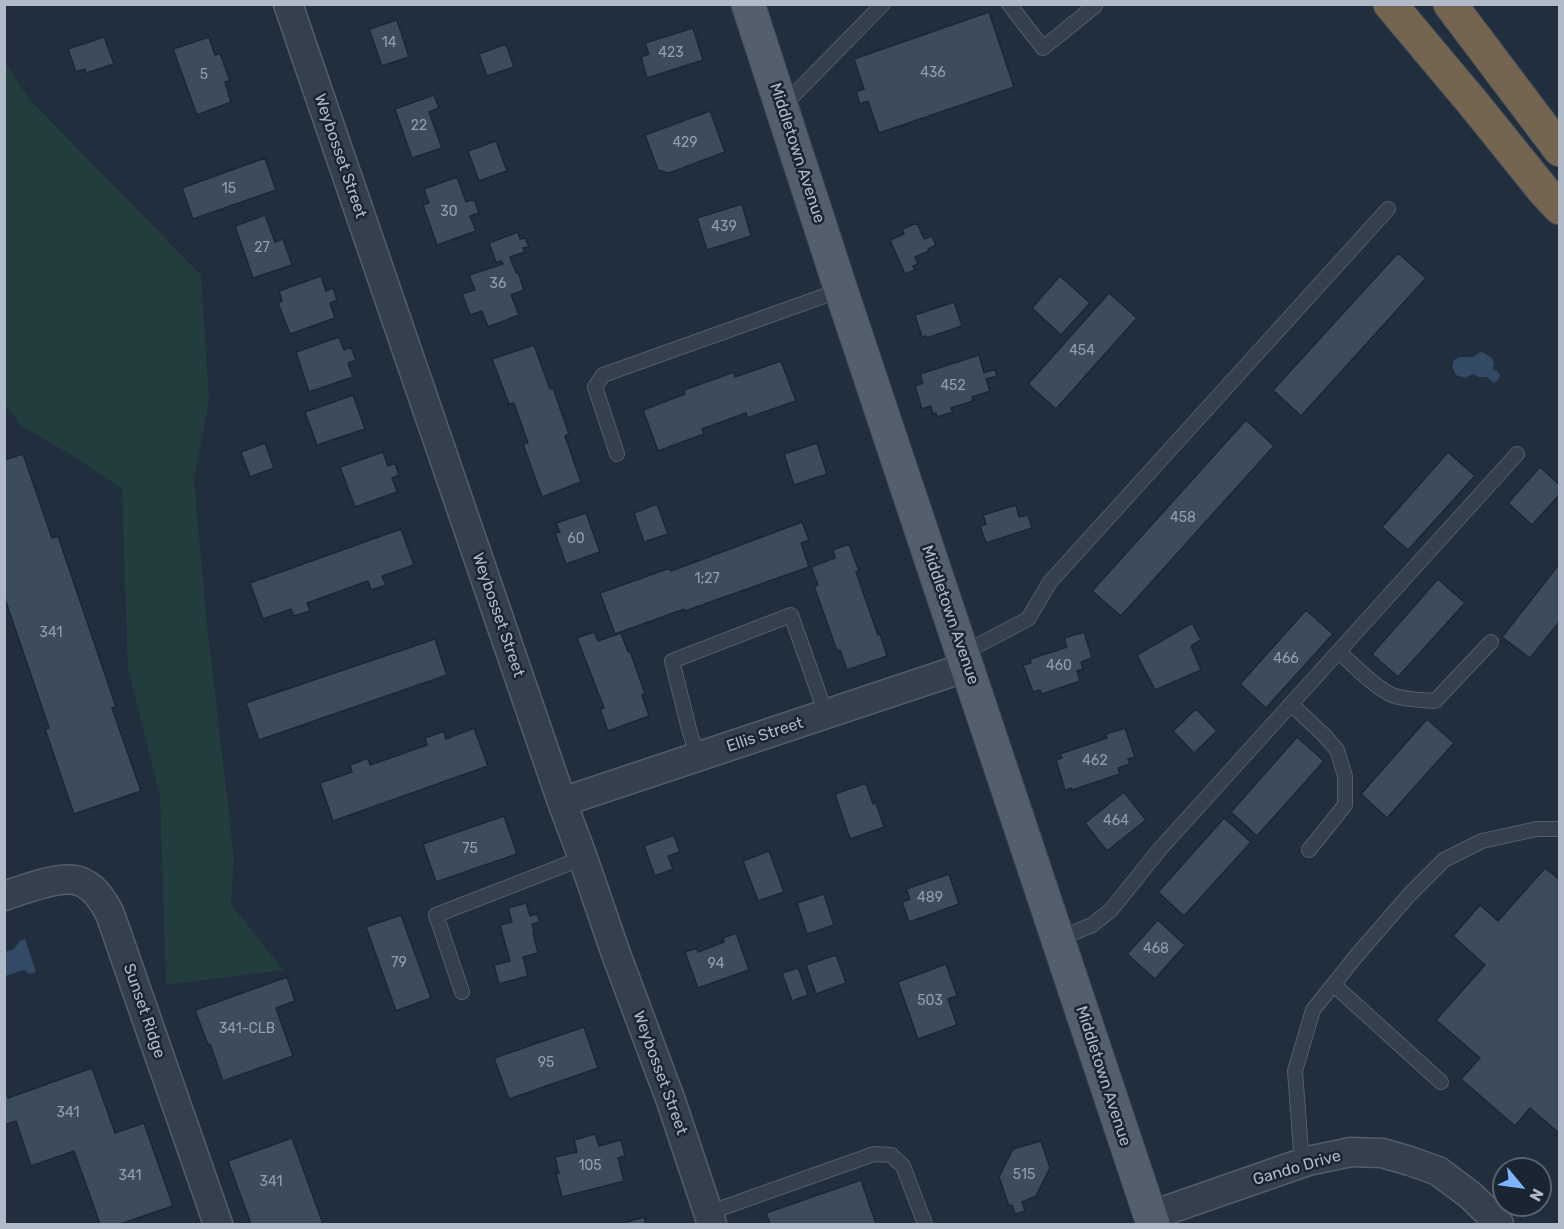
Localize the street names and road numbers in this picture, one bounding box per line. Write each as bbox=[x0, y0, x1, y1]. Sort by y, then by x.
street label: Middletown Avenue bbox=[765, 81, 829, 225]
street label: Weybosset Street bbox=[310, 91, 370, 221]
street label: Middletown Avenue bbox=[917, 543, 983, 687]
street label: Weybosset Street bbox=[468, 550, 528, 680]
street label: Ellis Street bbox=[724, 714, 806, 756]
street label: Sunset Ridge bbox=[119, 961, 169, 1061]
street label: Middletown Avenue bbox=[1071, 1004, 1135, 1148]
street label: Weybosset Street bbox=[629, 1008, 691, 1138]
street label: Gando Drive bbox=[1251, 1146, 1343, 1190]

